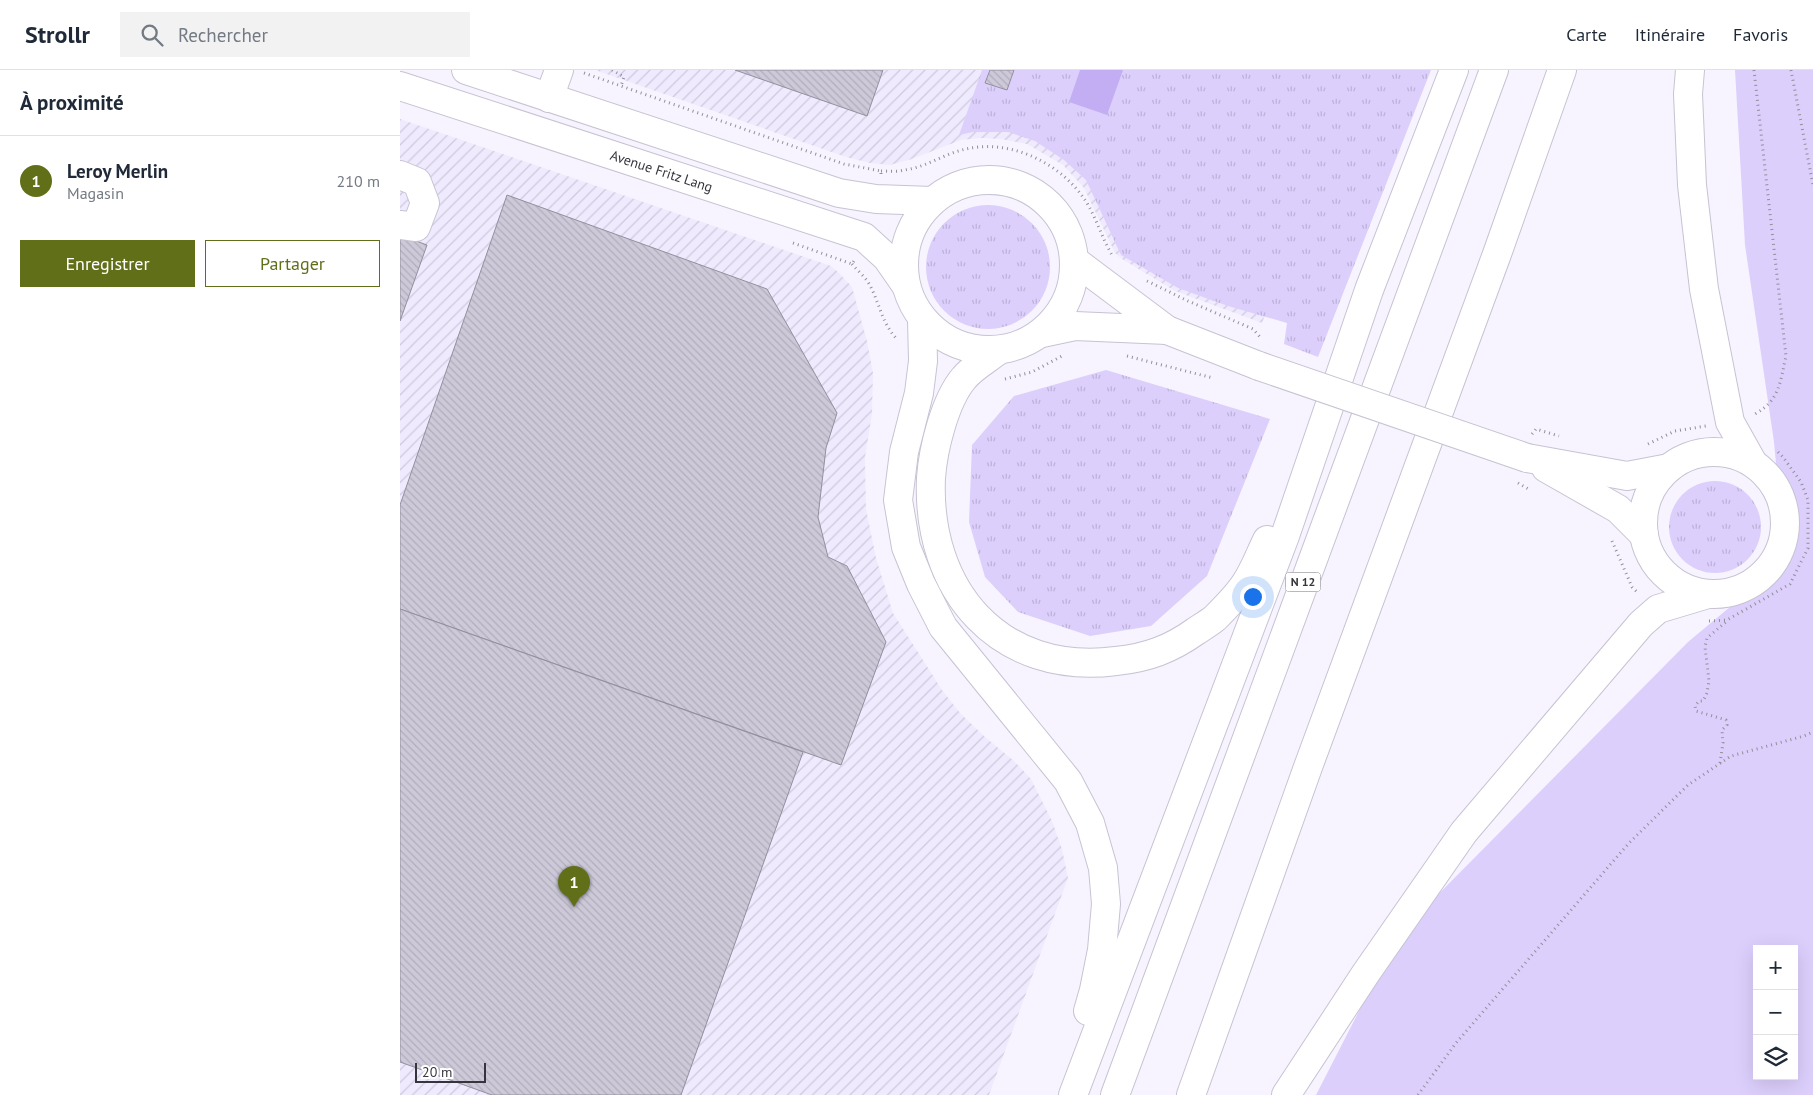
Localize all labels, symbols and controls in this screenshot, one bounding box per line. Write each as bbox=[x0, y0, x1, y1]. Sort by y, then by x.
search box bbox=[120, 12, 470, 57]
text: Strollr bbox=[25, 19, 90, 50]
icon: search bbox=[138, 21, 166, 49]
text: Rechercher bbox=[178, 23, 268, 47]
text: Carte bbox=[1566, 23, 1607, 46]
text: Itinéraire bbox=[1635, 23, 1705, 46]
text: Favoris bbox=[1733, 23, 1788, 46]
text: À proximité bbox=[20, 89, 124, 116]
street label: Avenue Fritz Lang bbox=[608, 146, 715, 196]
text: Leroy Merlin bbox=[67, 159, 168, 183]
text: 1 bbox=[31, 171, 41, 191]
text: 210 m bbox=[337, 171, 380, 191]
text: Magasin bbox=[67, 183, 124, 203]
button: Enregistrer bbox=[20, 240, 195, 287]
button: Partager bbox=[205, 240, 380, 287]
road number: N 12 bbox=[1286, 572, 1320, 592]
your location bbox=[1240, 584, 1266, 610]
pin: 1 bbox=[558, 866, 590, 907]
map controls bbox=[1753, 945, 1798, 1080]
button: + bbox=[1753, 945, 1798, 990]
button: − bbox=[1753, 990, 1798, 1035]
button: layers bbox=[1753, 1035, 1798, 1080]
scale bar bbox=[415, 1060, 486, 1083]
text: 20 m bbox=[422, 1063, 452, 1081]

